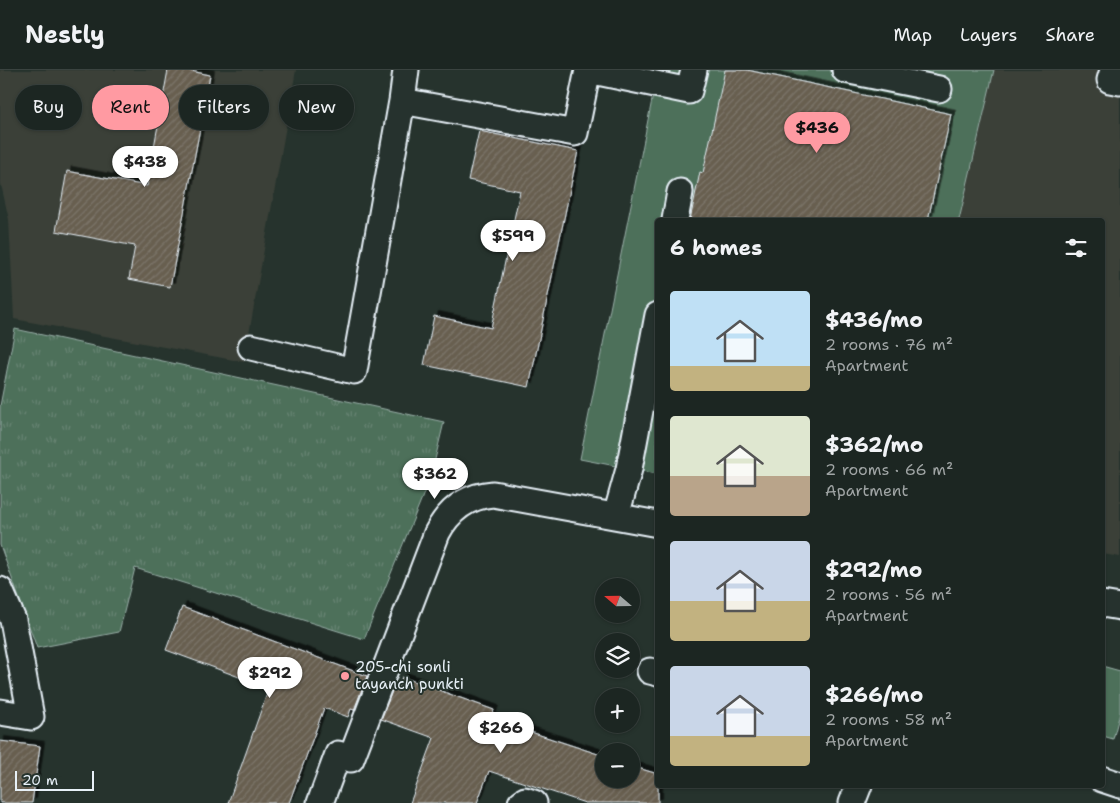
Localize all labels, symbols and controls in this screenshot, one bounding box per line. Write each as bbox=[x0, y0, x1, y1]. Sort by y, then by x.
text: Nestly bbox=[25, 19, 105, 51]
text: Map bbox=[894, 23, 932, 47]
text: Layers bbox=[960, 23, 1017, 47]
text: Share bbox=[1045, 23, 1095, 47]
chip: Buy bbox=[15, 85, 82, 130]
chip: Rent bbox=[92, 85, 169, 130]
chip: Filters bbox=[179, 85, 269, 130]
chip: New bbox=[279, 85, 354, 130]
pin: $436 bbox=[787, 112, 847, 154]
text: $436 bbox=[795, 117, 839, 138]
pin: $438 bbox=[115, 146, 175, 188]
text: $438 bbox=[123, 151, 167, 172]
pin: $599 bbox=[483, 220, 543, 262]
text: $599 bbox=[492, 225, 534, 246]
text: 6 homes bbox=[670, 234, 762, 262]
icon: filters bbox=[1062, 234, 1090, 262]
text: $436/mo bbox=[825, 306, 923, 334]
icon: home bbox=[710, 311, 770, 371]
text: 2 rooms · 76 m² bbox=[825, 334, 953, 355]
text: Apartment bbox=[825, 355, 908, 376]
text: $362/mo bbox=[825, 431, 923, 459]
icon: home bbox=[710, 436, 770, 496]
pin: $362 bbox=[405, 458, 465, 500]
text: 2 rooms · 66 m² bbox=[825, 459, 953, 480]
text: $362 bbox=[413, 463, 457, 484]
text: Apartment bbox=[825, 480, 908, 501]
text: $292/mo bbox=[825, 556, 922, 584]
icon: home bbox=[710, 561, 770, 621]
north arrow bbox=[595, 578, 640, 622]
map controls bbox=[595, 578, 640, 788]
text: 2 rooms · 56 m² bbox=[825, 584, 952, 605]
text: Apartment bbox=[825, 605, 908, 626]
button: layers bbox=[595, 633, 640, 678]
pin: $292 bbox=[240, 656, 300, 699]
place label: 205-chi sonli tayanch punkti bbox=[355, 657, 464, 694]
text: $292 bbox=[248, 662, 292, 683]
marker: 205-chi sonli tayanch punkti bbox=[339, 670, 351, 682]
text: $266/mo bbox=[825, 681, 923, 709]
icon: home bbox=[710, 686, 770, 746]
button: + bbox=[595, 688, 640, 733]
text: 2 rooms · 58 m² bbox=[825, 709, 952, 730]
pin: $266 bbox=[471, 712, 531, 754]
text: $266 bbox=[479, 717, 523, 738]
text: Apartment bbox=[825, 730, 908, 751]
button: − bbox=[595, 743, 640, 788]
scale bar bbox=[15, 768, 94, 791]
text: 20 m bbox=[22, 771, 58, 789]

